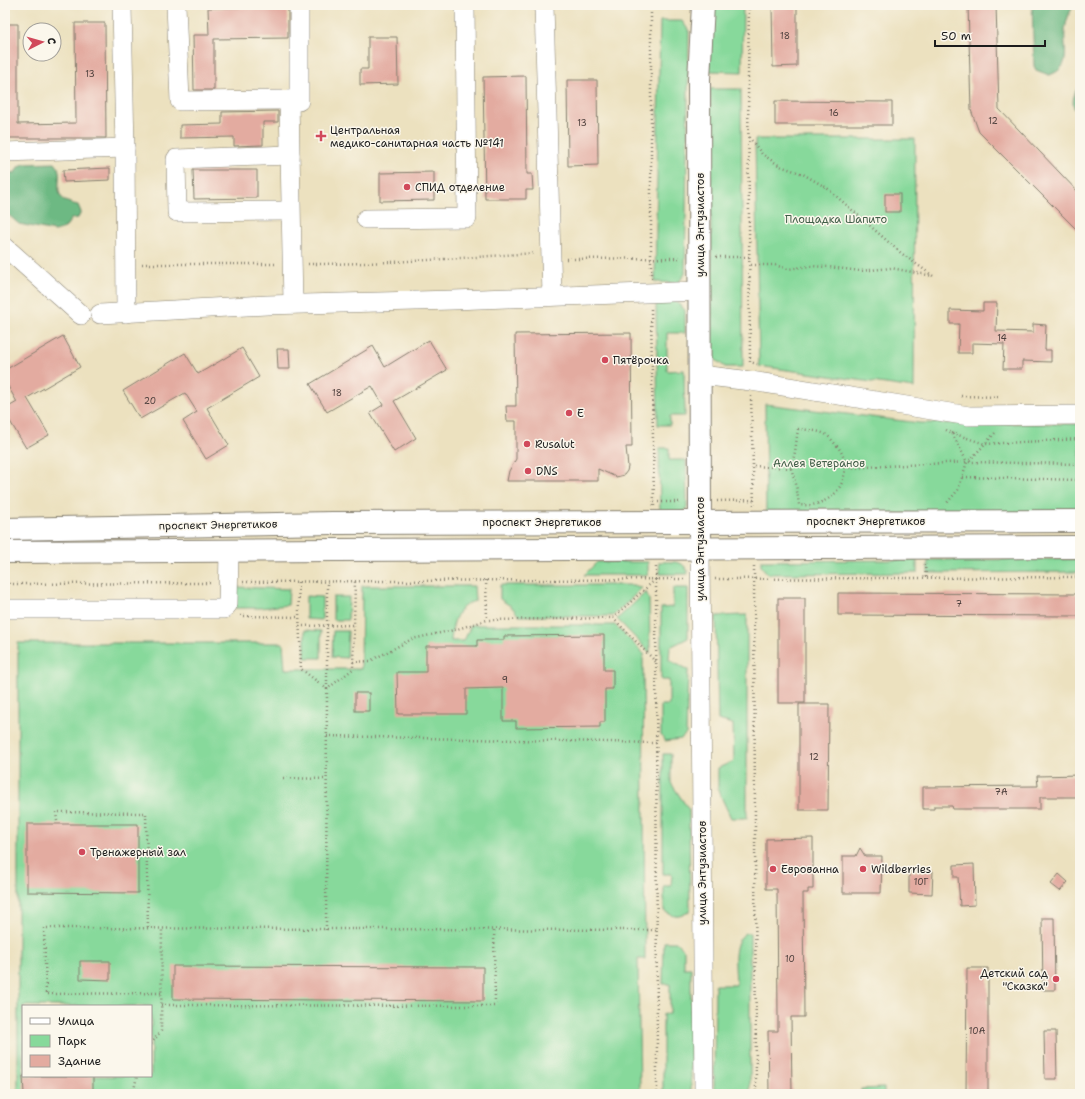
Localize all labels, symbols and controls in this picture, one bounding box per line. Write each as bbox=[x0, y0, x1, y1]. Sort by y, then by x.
north arrow bbox=[22, 22, 62, 62]
scale bar bbox=[935, 22, 1045, 48]
text: 50 m bbox=[941, 28, 971, 44]
house number: 18 bbox=[780, 30, 790, 42]
text: С bbox=[44, 37, 59, 45]
house number: 13 bbox=[85, 68, 95, 80]
house number: 16 bbox=[829, 107, 839, 119]
house number: 12 bbox=[988, 115, 998, 127]
house number: 13 bbox=[577, 117, 587, 129]
place label: Центральная медико-санитарная часть №141 bbox=[330, 123, 504, 151]
marker: Центральная медико-санитарная часть №141 bbox=[315, 130, 327, 142]
street label: улица Энтузиастов bbox=[693, 173, 708, 277]
place label: СПИД отделение bbox=[415, 180, 505, 195]
marker: СПИД отделение bbox=[402, 182, 412, 192]
park label: Площадка Шапито bbox=[785, 212, 887, 227]
house number: 14 bbox=[997, 332, 1007, 344]
place label: Пятёрочка bbox=[613, 353, 669, 368]
marker: Пятёрочка bbox=[600, 355, 610, 365]
house number: 18 bbox=[332, 387, 342, 399]
house number: 20 bbox=[144, 395, 156, 407]
place label: Е bbox=[577, 406, 584, 421]
marker: Е bbox=[564, 408, 574, 418]
place label: Rusalut bbox=[535, 437, 575, 452]
marker: Rusalut bbox=[522, 439, 532, 449]
park label: Аллея Ветеранов bbox=[773, 456, 865, 471]
place label: DNS bbox=[536, 464, 558, 479]
marker: DNS bbox=[523, 466, 533, 476]
street label: улица Энтузиастов bbox=[693, 497, 708, 601]
street label: проспект Энергетиков bbox=[807, 514, 926, 529]
street label: проспект Энергетиков bbox=[483, 515, 602, 530]
street label: проспект Энергетиков bbox=[158, 516, 278, 534]
house number: 7 bbox=[956, 598, 962, 610]
house number: 9 bbox=[502, 674, 508, 686]
house number: 12 bbox=[809, 751, 819, 763]
house number: 7А bbox=[995, 786, 1008, 798]
street label: улица Энтузиастов bbox=[695, 821, 710, 925]
place label: Тренажерный зал bbox=[90, 845, 186, 860]
marker: Тренажерный зал bbox=[77, 847, 87, 857]
place label: Еврованна bbox=[781, 862, 839, 877]
place label: Wildberries bbox=[871, 862, 931, 877]
marker: Еврованна bbox=[768, 864, 778, 874]
marker: Wildberries bbox=[858, 864, 868, 874]
house number: 10Г bbox=[914, 876, 929, 888]
house number: 10 bbox=[785, 953, 795, 965]
place label: Детский сад "Сказка" bbox=[980, 966, 1048, 994]
marker: Детский сад "Сказка" bbox=[1051, 974, 1061, 984]
legend bbox=[22, 1005, 152, 1077]
text: Улица bbox=[58, 1013, 95, 1029]
house number: 10А bbox=[969, 1025, 986, 1037]
text: Парк bbox=[58, 1033, 87, 1049]
text: Здание bbox=[58, 1053, 102, 1069]

